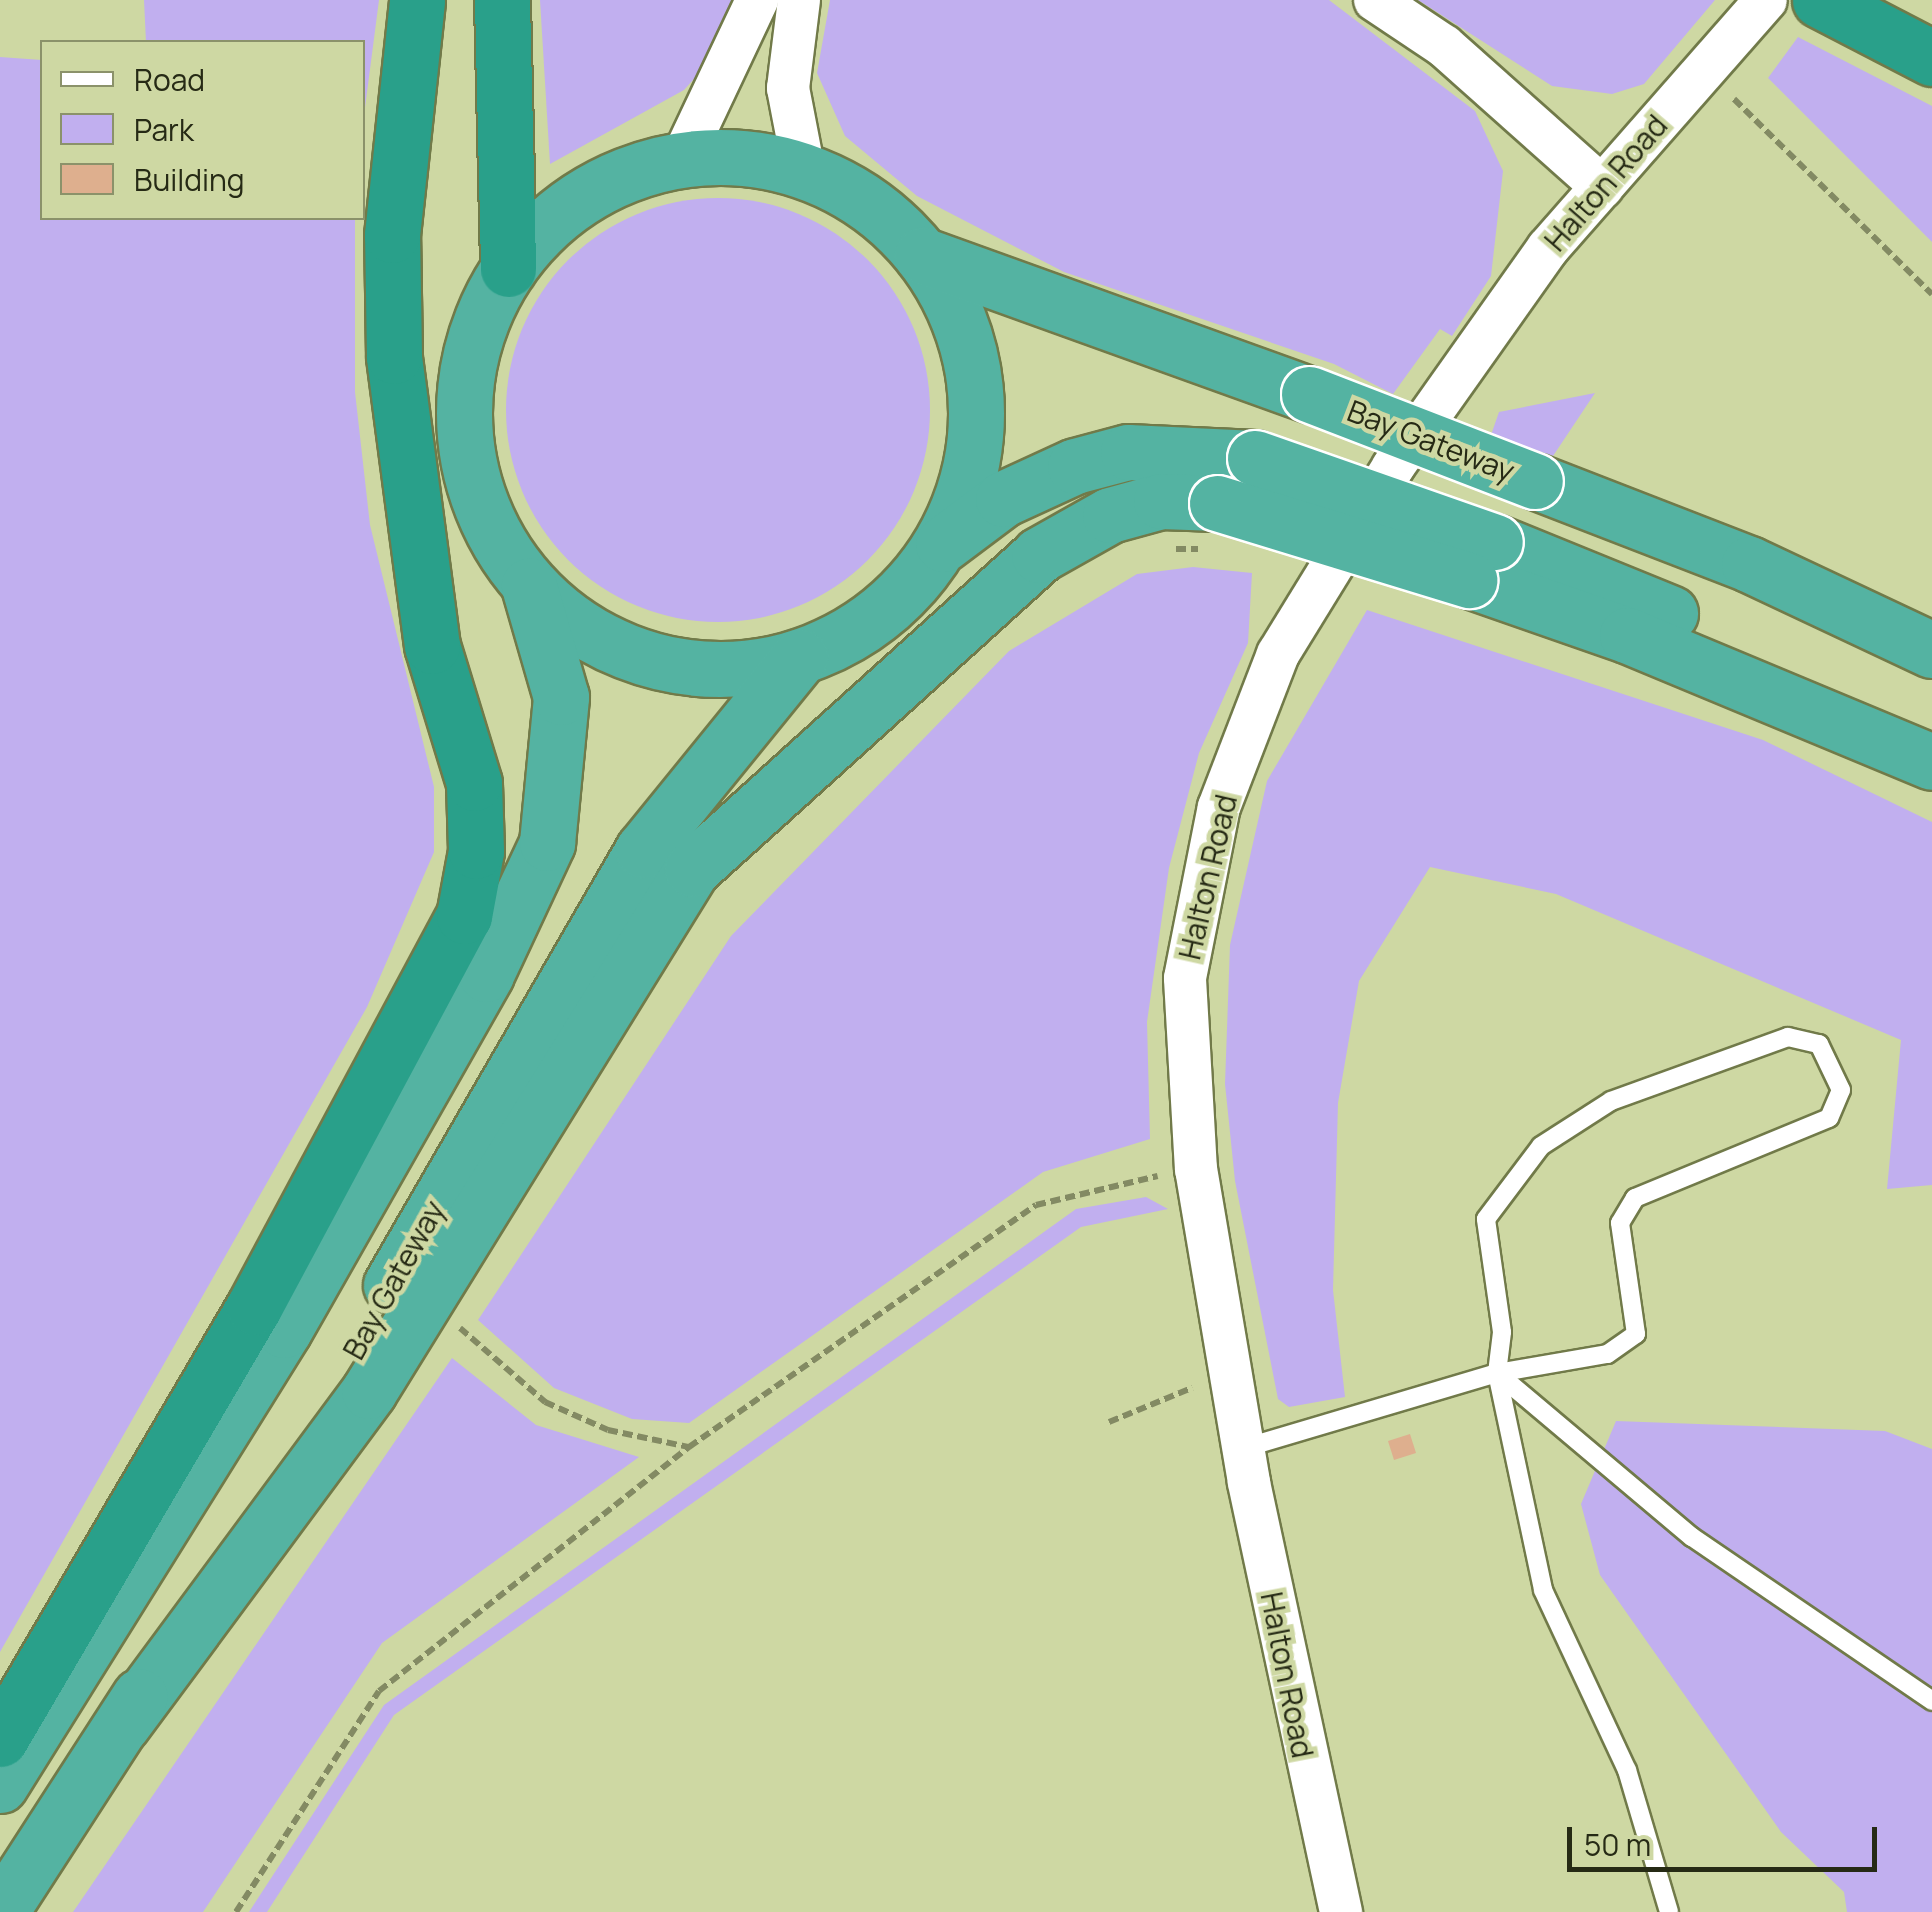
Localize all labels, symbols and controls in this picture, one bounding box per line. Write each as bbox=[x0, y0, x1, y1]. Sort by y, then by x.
legend bbox=[40, 40, 365, 220]
text: Road bbox=[134, 59, 205, 100]
street label: Halton Road bbox=[1537, 108, 1675, 258]
text: Park bbox=[134, 109, 194, 150]
text: Building bbox=[134, 159, 245, 200]
street label: Bay Gateway bbox=[1342, 393, 1520, 489]
street label: Halton Road bbox=[1172, 791, 1244, 963]
street label: Bay Gateway bbox=[336, 1194, 452, 1366]
street label: Halton Road bbox=[1253, 1589, 1321, 1761]
scale bar bbox=[1572, 1807, 1882, 1869]
text: 50 m bbox=[1584, 1824, 1651, 1865]

